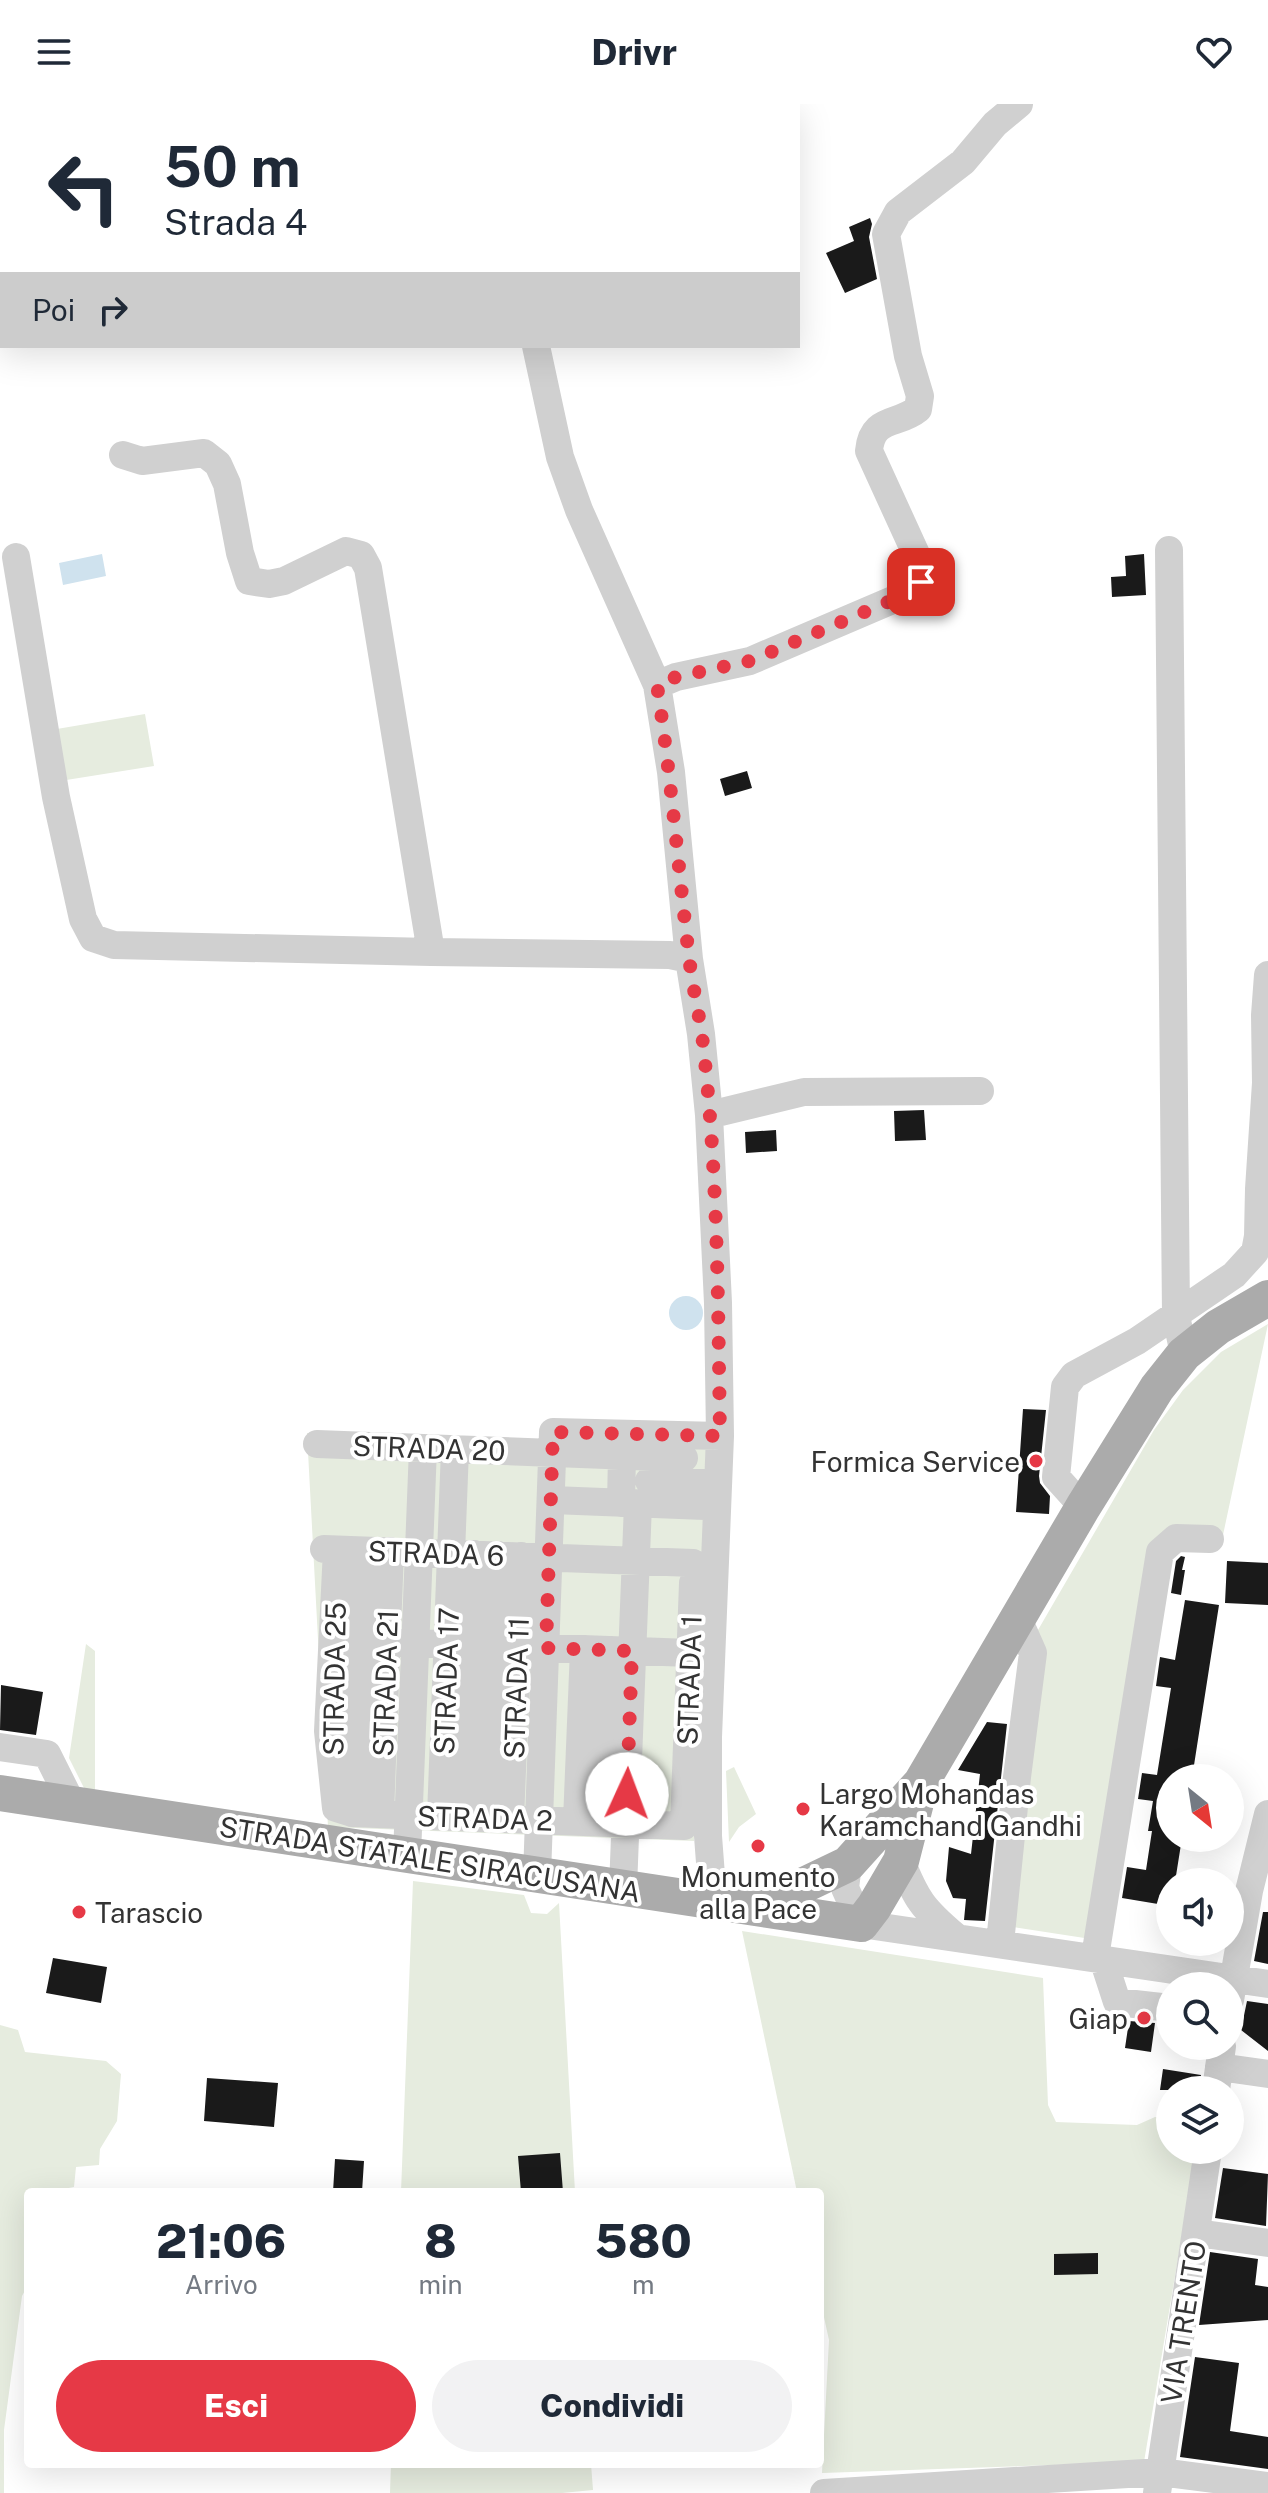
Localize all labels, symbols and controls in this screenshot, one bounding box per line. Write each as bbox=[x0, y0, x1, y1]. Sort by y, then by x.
icon: menu bbox=[32, 30, 76, 74]
icon: heart bbox=[1192, 30, 1236, 74]
text: Drivr bbox=[591, 31, 677, 73]
text: 50 m bbox=[164, 134, 301, 200]
icon: left bbox=[32, 136, 136, 240]
text: Strada 4 bbox=[164, 201, 308, 243]
icon: right bbox=[91, 288, 135, 332]
text: Poi bbox=[32, 292, 75, 328]
pin bbox=[887, 548, 955, 616]
icon: arrive bbox=[899, 560, 943, 604]
street label: STRADA 20 bbox=[352, 1429, 506, 1467]
place label: Formica Service bbox=[811, 1445, 1020, 1478]
marker: Formica Service bbox=[1027, 1452, 1045, 1470]
street label: STRADA 6 bbox=[367, 1534, 505, 1572]
street label: STRADA 25 bbox=[316, 1602, 352, 1756]
street label: STRADA 17 bbox=[427, 1607, 465, 1755]
street label: STRADA 21 bbox=[366, 1609, 404, 1757]
street label: STRADA 1 bbox=[670, 1614, 708, 1746]
street label: STRADA 11 bbox=[497, 1616, 535, 1760]
position arrow bbox=[585, 1752, 669, 1836]
north arrow bbox=[1156, 1764, 1244, 1852]
map controls bbox=[1156, 1764, 1244, 2164]
place label: Largo Mohandas Karamchand Gandhi bbox=[819, 1777, 1082, 1842]
street label: STRADA 2 bbox=[417, 1799, 553, 1837]
marker: Largo Mohandas Karamchand Gandhi bbox=[794, 1800, 812, 1818]
street label: STRADA STATALE SIRACUSANA bbox=[217, 1809, 643, 1909]
marker: Monumento alla Pace bbox=[749, 1837, 767, 1855]
place label: Monumento alla Pace bbox=[680, 1860, 836, 1925]
button: sound bbox=[1156, 1868, 1244, 1956]
place label: Tarascio bbox=[95, 1896, 203, 1929]
marker: Tarascio bbox=[70, 1903, 88, 1921]
button: search bbox=[1156, 1972, 1244, 2060]
place label: Giap bbox=[1068, 2002, 1128, 2035]
marker: Giap bbox=[1135, 2009, 1153, 2027]
button: layers bbox=[1156, 2076, 1244, 2164]
text: 21:06 bbox=[156, 2212, 286, 2269]
text: 8 bbox=[424, 2212, 457, 2269]
text: 580 bbox=[595, 2212, 692, 2269]
street label: VIA TRENTO bbox=[1154, 2238, 1212, 2406]
text: Arrivo bbox=[185, 2269, 258, 2300]
text: min bbox=[418, 2269, 463, 2300]
text: m bbox=[632, 2269, 655, 2300]
button: Esci bbox=[56, 2360, 416, 2452]
button: Condividi bbox=[432, 2360, 792, 2452]

